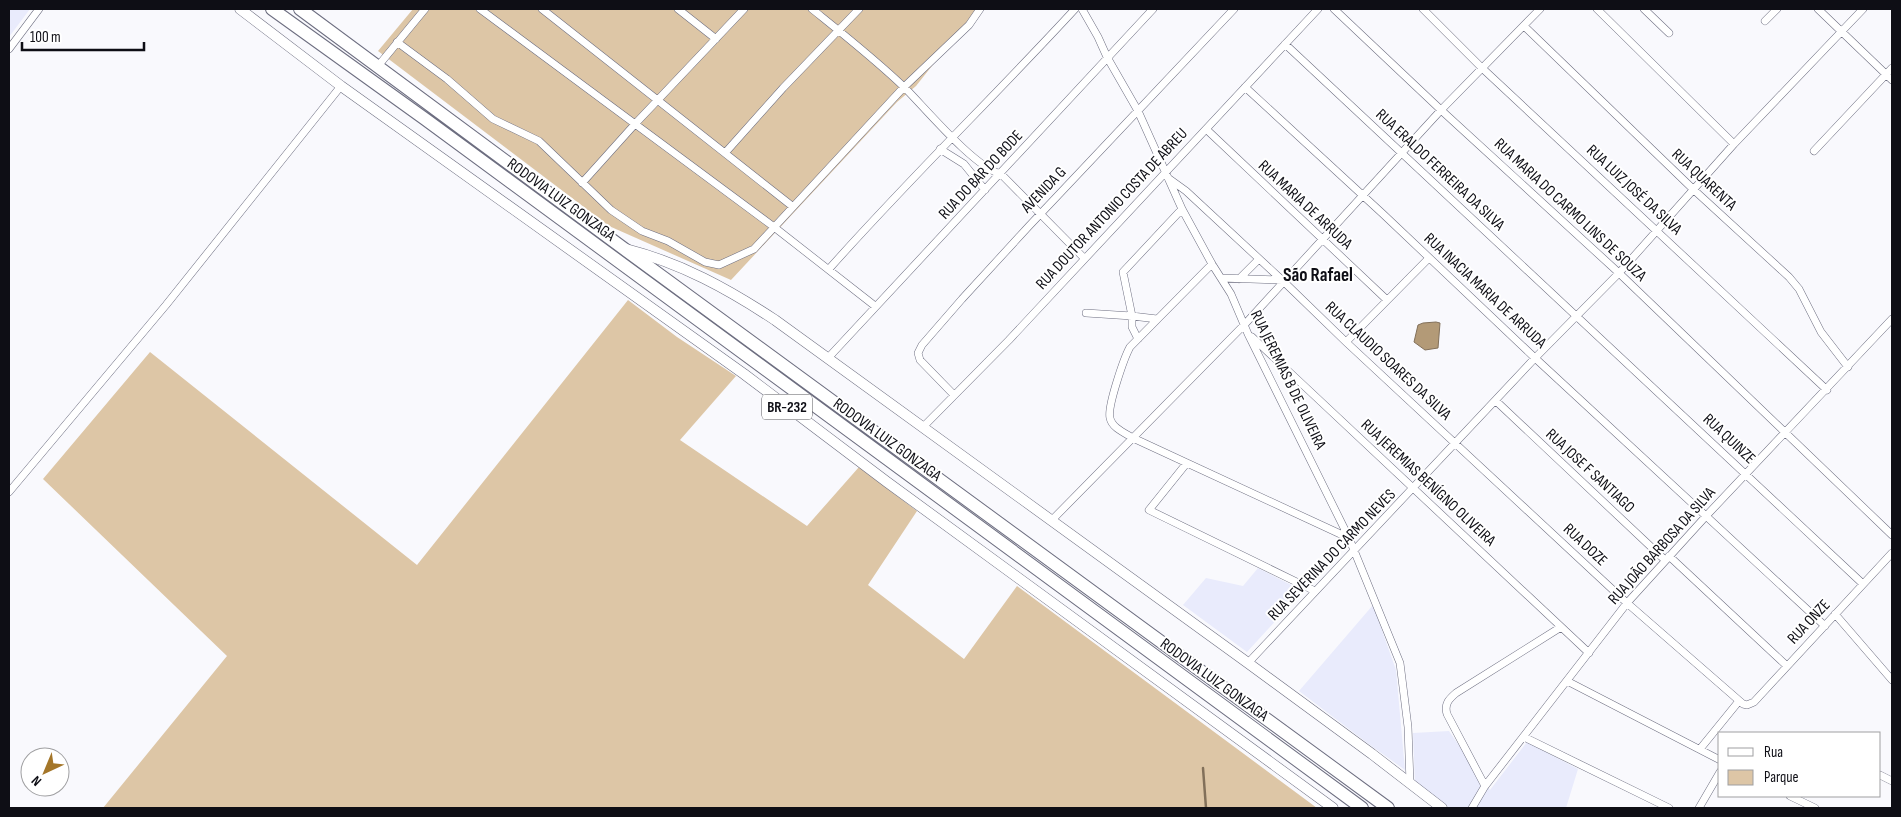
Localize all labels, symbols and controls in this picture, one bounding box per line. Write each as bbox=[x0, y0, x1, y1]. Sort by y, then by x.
scale bar bbox=[22, 20, 145, 52]
text: 100 m bbox=[30, 28, 61, 47]
street label: RUA ERALDO FERREIRA DA SILVA bbox=[1372, 105, 1509, 235]
street label: RUA DOUTOR ANTONIO COSTA DE ABREU bbox=[1032, 124, 1192, 294]
street label: RUA DO BAR DO BODE bbox=[935, 127, 1027, 223]
street label: RUA MARIA DO CARMO LINS DE SOUZA bbox=[1490, 135, 1650, 286]
street label: RUA LUIZ JOSÉ DA SILVA bbox=[1582, 141, 1686, 239]
street label: RUA QUARENTA bbox=[1668, 145, 1741, 215]
street label: RODOVIA LUIZ GONZAGA bbox=[503, 154, 619, 246]
street label: RUA MARIA DE ARRUDA bbox=[1254, 157, 1356, 254]
street label: AVENIDA G bbox=[1017, 163, 1071, 218]
street label: RUA INACIA MARIA DE ARRUDA bbox=[1420, 229, 1550, 353]
district label: São Rafael bbox=[1283, 264, 1353, 287]
street label: RUA CLAUDIO SOARES DA SILVA bbox=[1321, 298, 1455, 424]
street label: RUA JEREMIAS B DE OLIVEIRA bbox=[1246, 307, 1330, 453]
road number: BR-232 bbox=[762, 394, 812, 420]
street label: RODOVIA LUIZ GONZAGA bbox=[829, 394, 945, 486]
street label: RUA QUINZE bbox=[1699, 410, 1759, 468]
street label: RUA JEREMIAS BENÍGNO OLIVEIRA bbox=[1357, 416, 1499, 550]
street label: RUA JOSE F SANTIAGO bbox=[1542, 425, 1638, 517]
street label: RUA JOÃO BARBOSA DA SILVA bbox=[1604, 483, 1720, 608]
street label: RUA SEVERINA DO CARMO NEVES bbox=[1264, 485, 1400, 625]
street label: RUA DOZE bbox=[1559, 520, 1611, 570]
street label: RUA ONZE bbox=[1784, 596, 1834, 648]
street label: RODOVIA LUIZ GONZAGA bbox=[1156, 634, 1272, 726]
legend bbox=[1718, 732, 1881, 797]
text: Rua bbox=[1764, 743, 1783, 762]
north arrow bbox=[20, 747, 70, 797]
text: Parque bbox=[1764, 768, 1799, 787]
text: N bbox=[28, 772, 45, 790]

